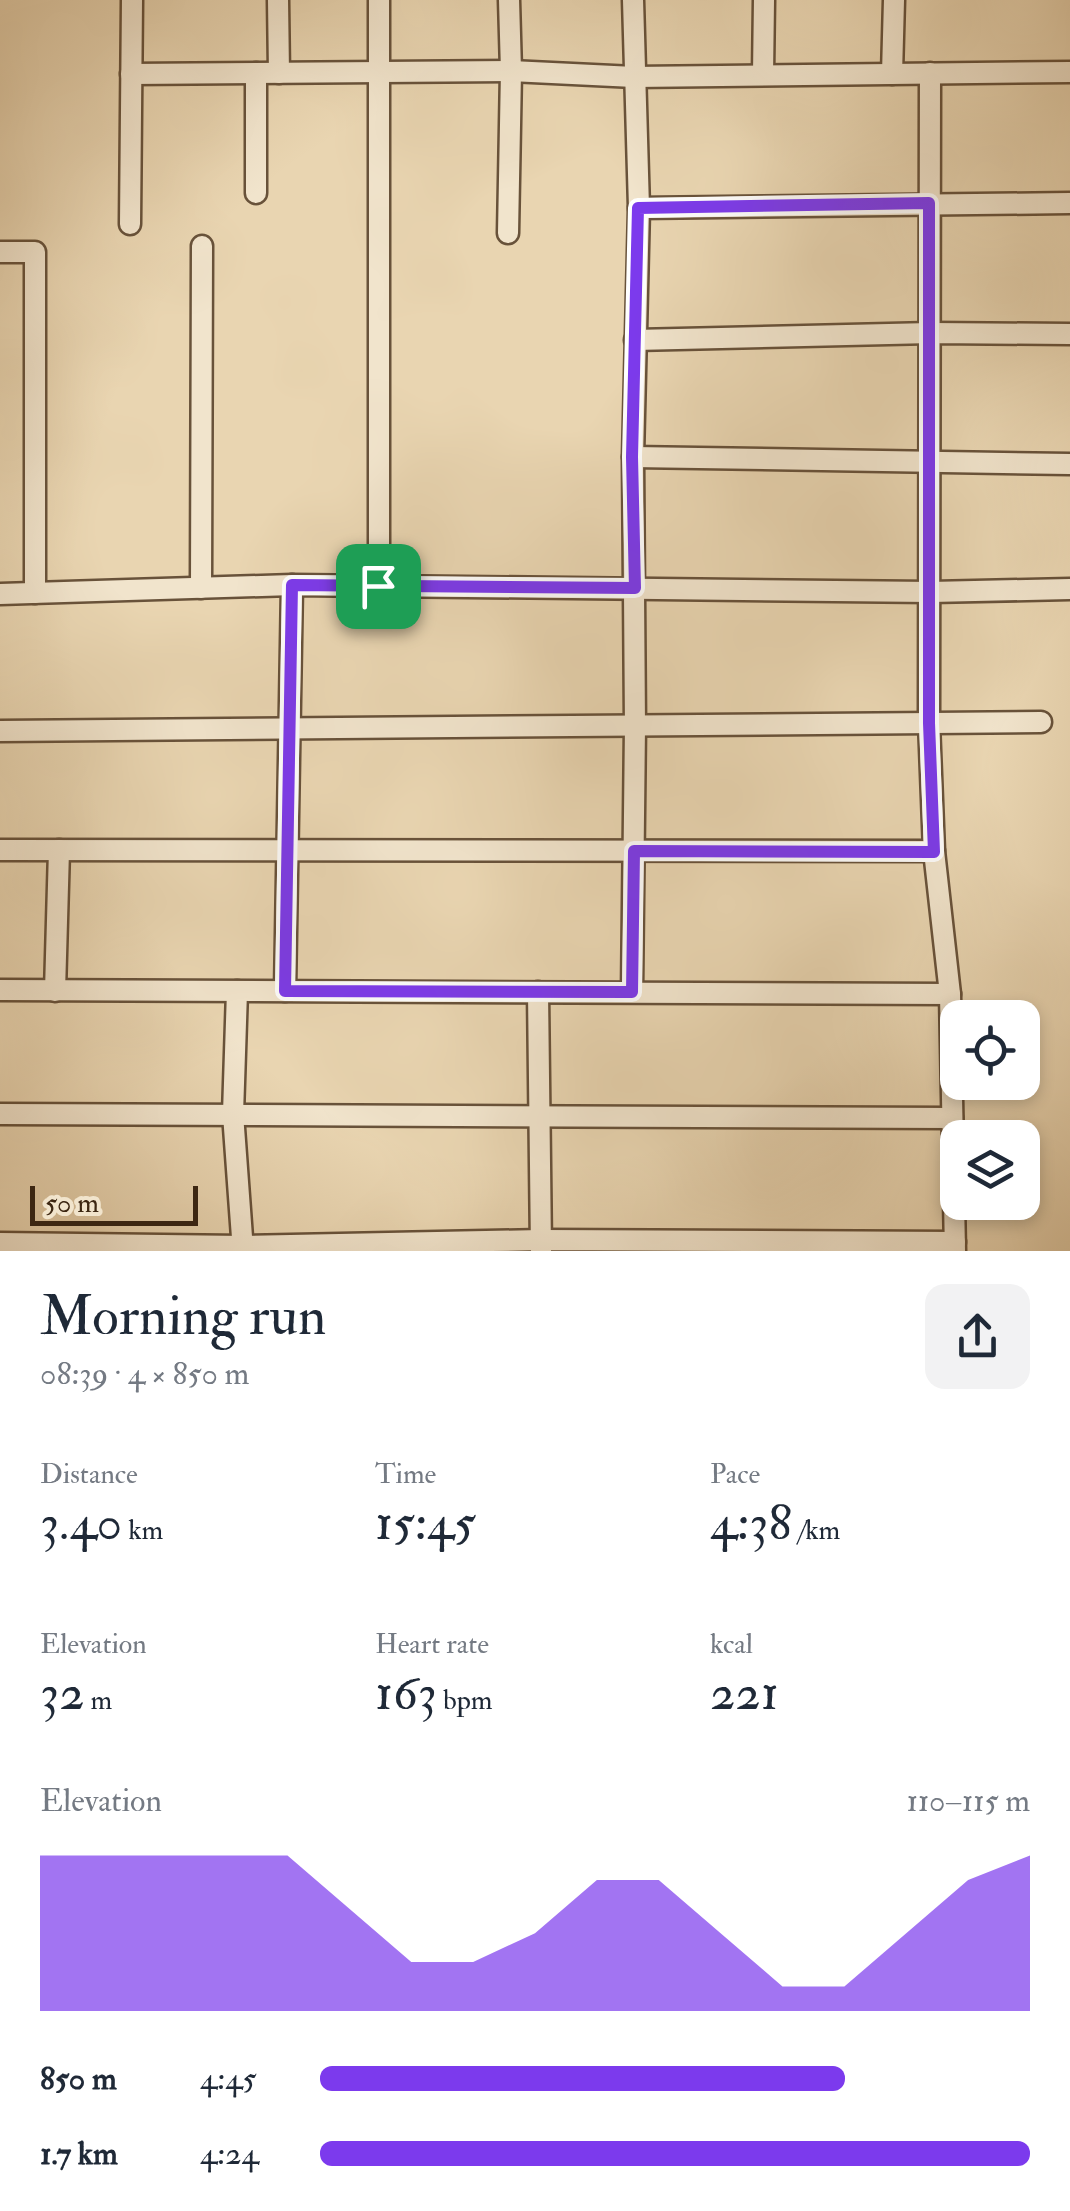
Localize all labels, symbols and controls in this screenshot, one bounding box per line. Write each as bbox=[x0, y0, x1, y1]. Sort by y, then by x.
pin bbox=[336, 544, 421, 629]
icon: arrive bbox=[351, 559, 406, 614]
map controls bbox=[940, 1000, 1040, 1220]
button: locate bbox=[940, 1000, 1040, 1100]
button: layers bbox=[940, 1120, 1040, 1220]
scale bar bbox=[30, 1181, 198, 1226]
text: 50 m bbox=[45, 1186, 99, 1221]
text: Morning run bbox=[40, 1282, 326, 1351]
button: share bbox=[925, 1284, 1030, 1389]
text: 08:39 · 4 × 850 m bbox=[40, 1354, 249, 1394]
text: Distance bbox=[40, 1457, 138, 1492]
text: Time bbox=[375, 1457, 436, 1492]
text: Pace bbox=[710, 1457, 760, 1492]
text: 3.40 bbox=[40, 1492, 122, 1555]
text: 15:45 bbox=[375, 1492, 476, 1555]
text: 4:38 bbox=[710, 1492, 792, 1555]
text: km bbox=[122, 1513, 163, 1548]
text: /km bbox=[792, 1513, 840, 1548]
text: Elevation bbox=[40, 1627, 147, 1662]
text: Heart rate bbox=[375, 1627, 489, 1662]
text: kcal bbox=[710, 1627, 753, 1662]
text: 32 bbox=[40, 1662, 85, 1725]
text: 163 bbox=[375, 1662, 437, 1725]
text: 221 bbox=[710, 1662, 779, 1725]
text: m bbox=[85, 1683, 112, 1718]
text: bpm bbox=[437, 1683, 493, 1718]
text: Elevation bbox=[40, 1781, 162, 1821]
text: 110–115 m bbox=[906, 1781, 1030, 1821]
text: 850 m bbox=[40, 2059, 117, 2099]
text: 4:45 bbox=[200, 2059, 256, 2099]
text: 1.7 km bbox=[40, 2134, 118, 2174]
text: 4:24 bbox=[200, 2134, 259, 2174]

